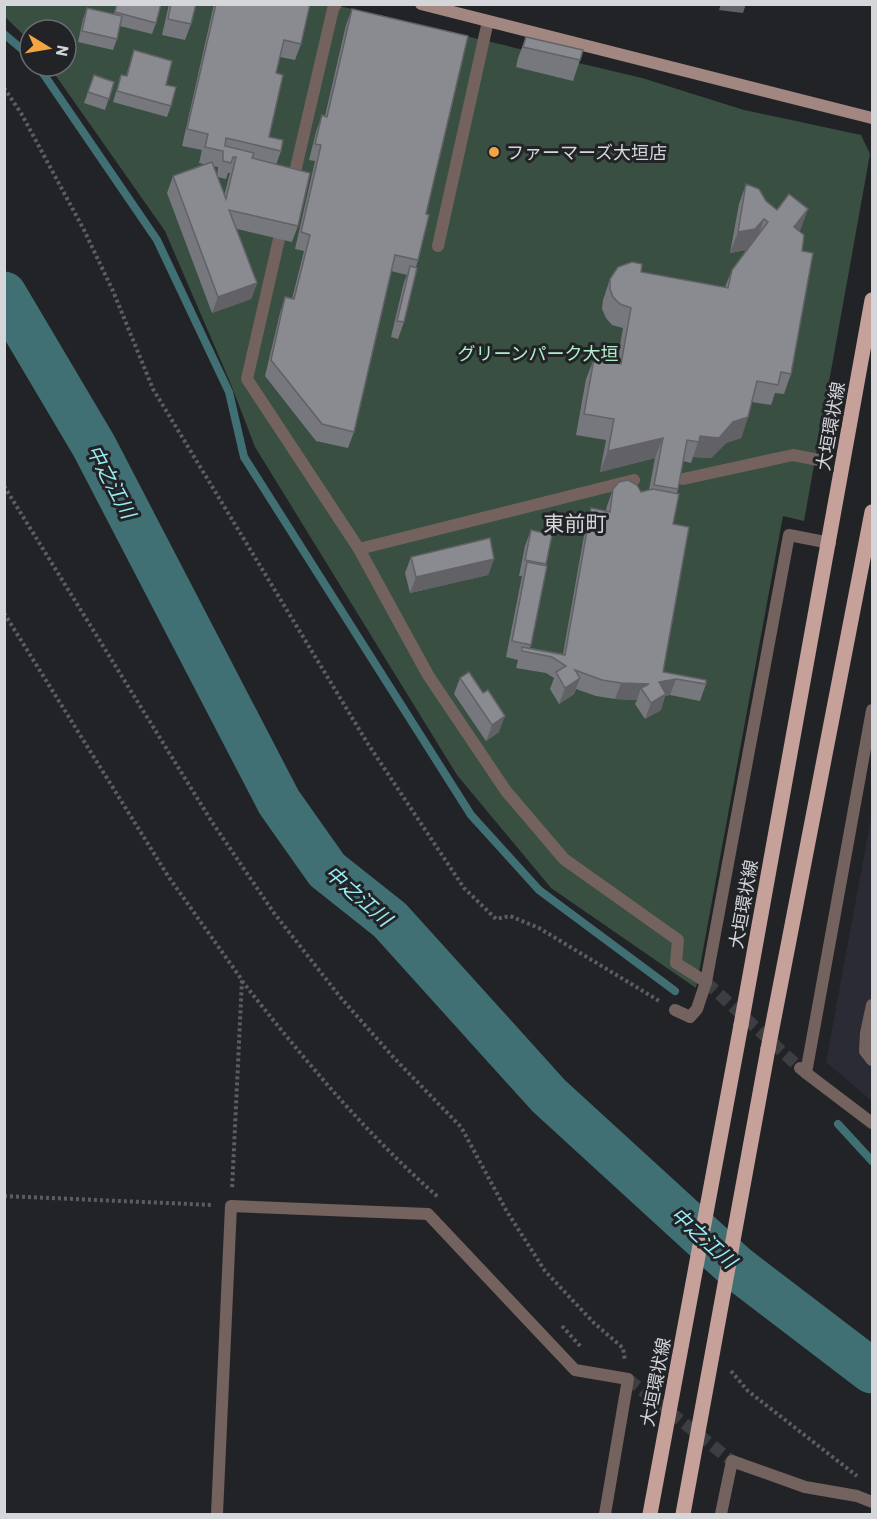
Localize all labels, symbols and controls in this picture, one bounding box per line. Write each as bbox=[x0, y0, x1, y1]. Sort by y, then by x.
north arrow bbox=[18, 18, 78, 78]
text: N bbox=[53, 44, 74, 58]
place label: ファーマーズ大垣店 bbox=[506, 141, 667, 163]
marker: ファーマーズ大垣店 bbox=[487, 145, 501, 159]
park label: グリーンパーク大垣 bbox=[457, 342, 619, 364]
street label: 大垣環状線 bbox=[811, 380, 849, 472]
water label: 中之江川 bbox=[83, 440, 142, 524]
district label: 東前町 bbox=[544, 510, 607, 535]
street label: 大垣環状線 bbox=[724, 858, 762, 950]
water label: 中之江川 bbox=[321, 860, 399, 932]
water label: 中之江川 bbox=[666, 1201, 743, 1274]
street label: 大垣環状線 bbox=[636, 1336, 674, 1428]

